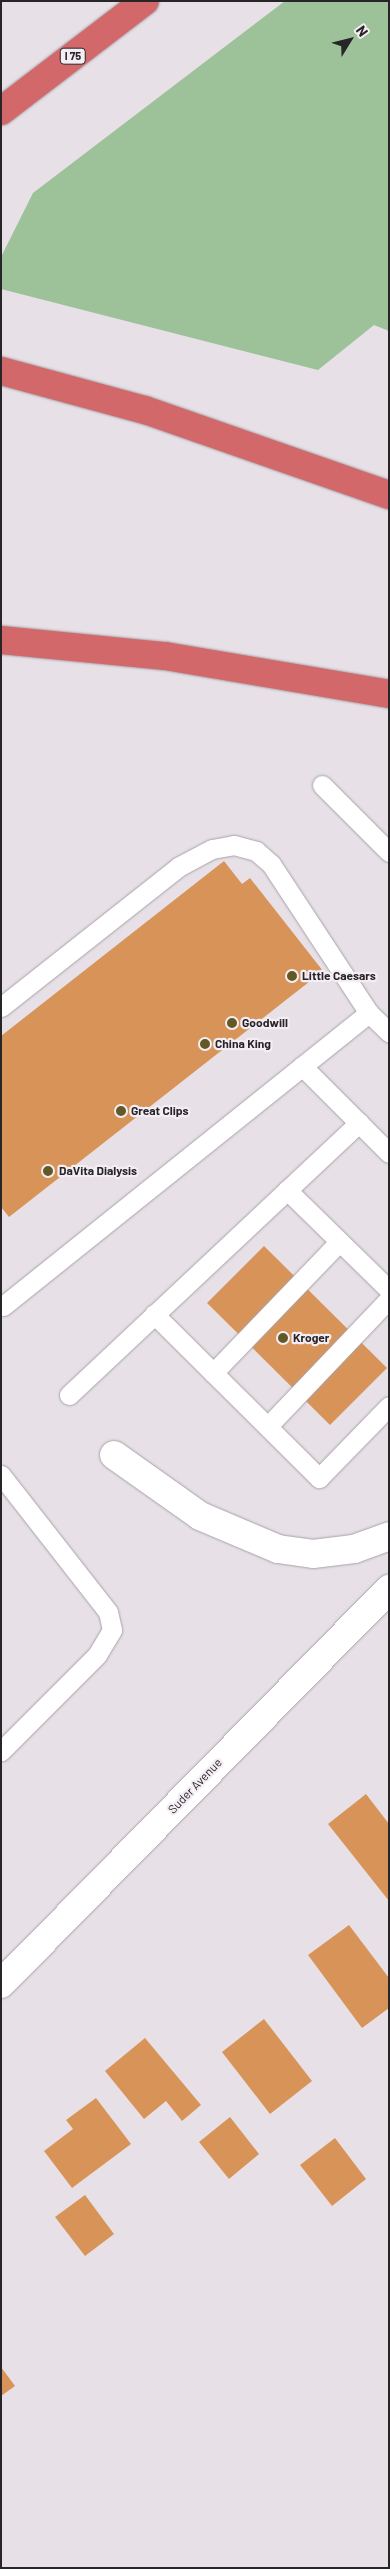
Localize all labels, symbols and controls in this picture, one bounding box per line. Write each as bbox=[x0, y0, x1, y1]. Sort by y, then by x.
north arrow bbox=[325, 15, 375, 65]
text: N bbox=[353, 22, 372, 40]
road number: I 75 bbox=[59, 48, 87, 64]
place label: Little Caesars bbox=[302, 969, 376, 983]
marker: Little Caesars bbox=[286, 970, 298, 982]
place label: Goodwill bbox=[242, 1016, 288, 1030]
marker: Goodwill bbox=[226, 1017, 238, 1029]
place label: China King bbox=[215, 1037, 271, 1051]
marker: China King bbox=[199, 1038, 211, 1050]
place label: Great Clips bbox=[131, 1104, 189, 1118]
marker: Great Clips bbox=[115, 1105, 127, 1117]
marker: DaVita Dialysis bbox=[41, 1164, 55, 1178]
place label: DaVita Dialysis bbox=[59, 1164, 137, 1178]
place label: Kroger bbox=[293, 1331, 329, 1345]
marker: Kroger bbox=[277, 1332, 289, 1344]
street label: Suder Avenue bbox=[165, 1755, 225, 1817]

